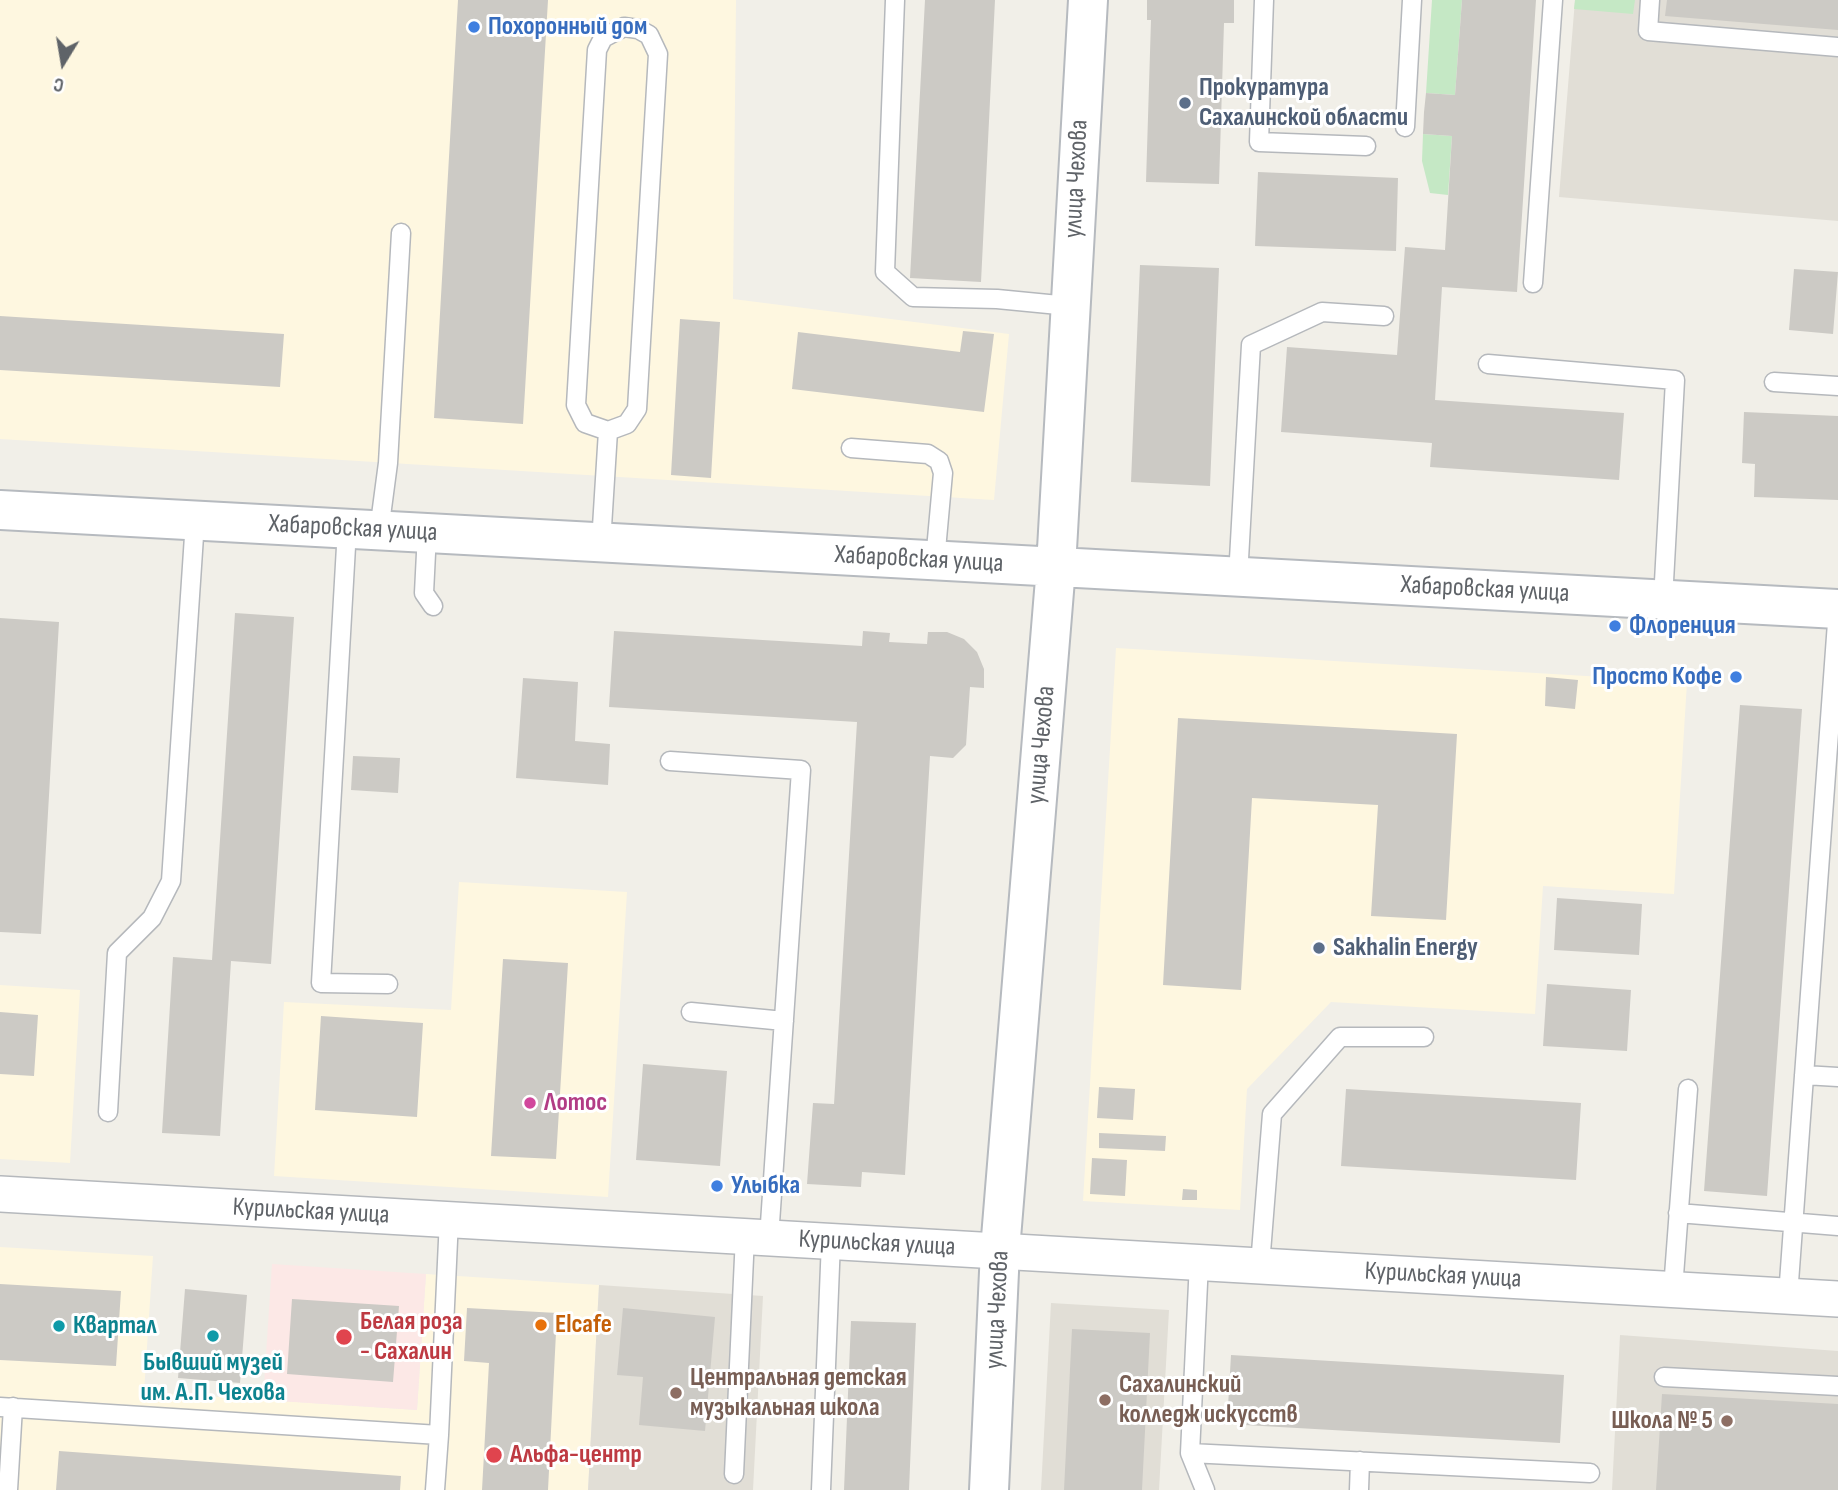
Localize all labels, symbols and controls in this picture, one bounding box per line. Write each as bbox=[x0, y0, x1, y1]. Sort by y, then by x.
place label: Похоронный дом bbox=[488, 11, 647, 43]
marker: Похоронный дом bbox=[466, 19, 482, 35]
north arrow bbox=[28, 28, 98, 98]
text: С bbox=[52, 72, 66, 96]
place label: Прокуратура Сахалинской области bbox=[1199, 72, 1408, 134]
marker: Прокуратура Сахалинской области bbox=[1177, 95, 1193, 111]
street label: улица Чехова bbox=[1058, 119, 1096, 239]
street label: Хабаровская улица bbox=[268, 509, 438, 549]
street label: Хабаровская улица bbox=[834, 540, 1004, 580]
street label: Хабаровская улица bbox=[1400, 570, 1570, 610]
place label: Флоренция bbox=[1629, 610, 1736, 642]
marker: Флоренция bbox=[1607, 618, 1623, 634]
place label: Просто Кофе bbox=[1592, 661, 1722, 693]
marker: Просто Кофе bbox=[1728, 669, 1744, 685]
street label: улица Чехова bbox=[1021, 685, 1063, 805]
place label: Sakhalin Energy bbox=[1333, 932, 1478, 964]
marker: Sakhalin Energy bbox=[1311, 940, 1327, 956]
place label: Лотос bbox=[544, 1087, 607, 1119]
marker: Лотос bbox=[522, 1095, 538, 1111]
place label: Улыбка bbox=[731, 1170, 800, 1202]
marker: Улыбка bbox=[709, 1178, 725, 1194]
street label: Курильская улица bbox=[232, 1192, 390, 1232]
street label: Курильская улица bbox=[798, 1224, 956, 1264]
street label: улица Чехова bbox=[979, 1250, 1017, 1370]
street label: Курильская улица bbox=[1364, 1256, 1522, 1296]
place label: Белая роза - Сахалин bbox=[360, 1306, 463, 1368]
place label: Elcafe bbox=[555, 1309, 612, 1341]
place label: Квартал bbox=[73, 1310, 157, 1342]
marker: Elcafe bbox=[533, 1317, 549, 1333]
marker: Квартал bbox=[51, 1318, 67, 1334]
marker: Белая роза - Сахалин bbox=[334, 1327, 354, 1347]
marker: Бывший музей им. А.П. Чехова bbox=[205, 1328, 221, 1344]
place label: Бывший музей им. А.П. Чехова bbox=[141, 1347, 285, 1408]
place label: Центральная детская музыкальная школа bbox=[690, 1362, 907, 1424]
place label: Сахалинский колледж искусств bbox=[1119, 1369, 1298, 1430]
marker: Центральная детская музыкальная школа bbox=[668, 1385, 684, 1401]
marker: Сахалинский колледж искусств bbox=[1097, 1392, 1113, 1408]
place label: Школа № 5 bbox=[1611, 1405, 1713, 1437]
marker: Школа № 5 bbox=[1719, 1413, 1735, 1429]
place label: Альфа-центр bbox=[510, 1439, 642, 1471]
marker: Альфа-центр bbox=[484, 1445, 504, 1465]

